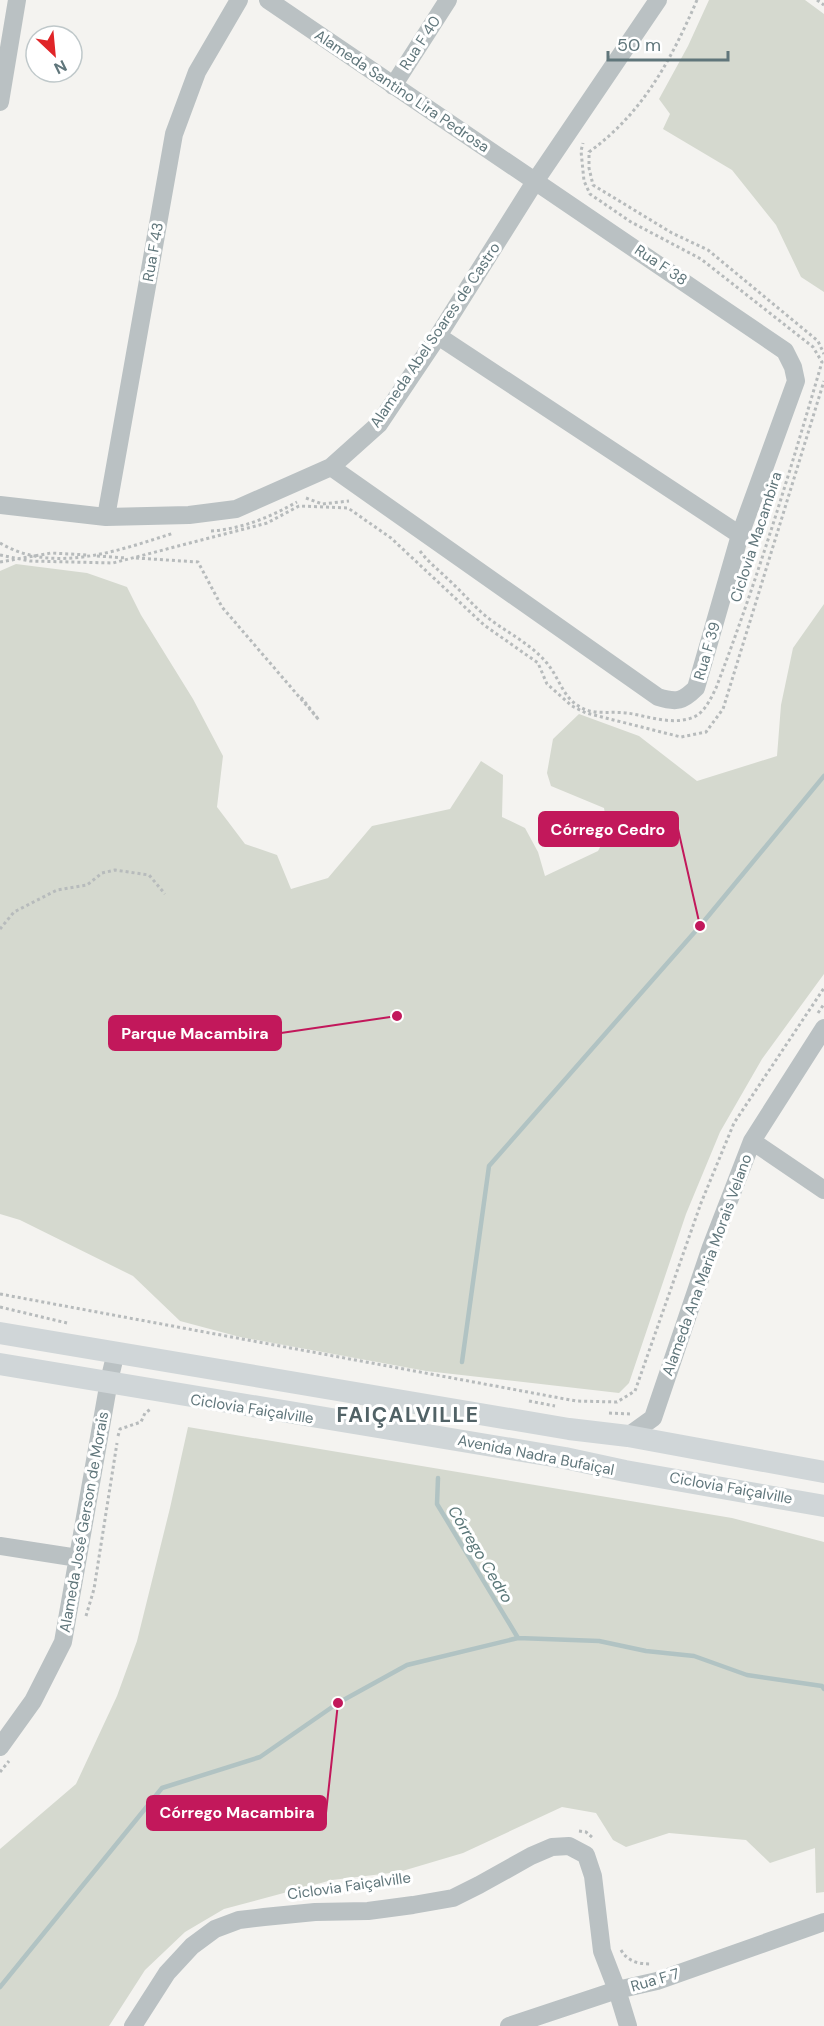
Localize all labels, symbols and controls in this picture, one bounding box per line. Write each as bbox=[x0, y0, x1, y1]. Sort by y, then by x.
street label: Rua F 40 bbox=[395, 12, 445, 74]
north arrow bbox=[24, 24, 84, 84]
scale bar bbox=[608, 24, 728, 62]
street label: Alameda Santino Lira Pedrosa bbox=[311, 25, 493, 157]
text: 50 m bbox=[617, 33, 661, 57]
text: N bbox=[51, 55, 70, 79]
street label: Rua F 43 bbox=[138, 221, 168, 283]
street label: Alameda Abel Soares de Castro bbox=[365, 238, 505, 431]
street label: Rua F 38 bbox=[631, 240, 691, 290]
street label: Ciclovia Macambira bbox=[725, 469, 787, 605]
street label: Rua F 39 bbox=[689, 620, 725, 682]
callout: Córrego Cedro bbox=[539, 812, 678, 846]
text: Córrego Cedro bbox=[551, 819, 665, 840]
callout: Parque Macambira bbox=[109, 1016, 281, 1050]
text: Parque Macambira bbox=[121, 1023, 269, 1044]
street label: Alameda Ana Maria Morais Velano bbox=[657, 1151, 757, 1379]
street label: Ciclovia Faiçalville bbox=[189, 1389, 315, 1429]
district label: FAIÇALVILLE bbox=[337, 1401, 479, 1429]
street label: Alameda José Gerson de Morais bbox=[55, 1410, 113, 1634]
street label: Avenida Nadra Bufaiçal bbox=[456, 1430, 616, 1480]
street label: Ciclovia Faiçalville bbox=[668, 1467, 794, 1509]
water label: Córrego Cedro bbox=[443, 1502, 518, 1607]
callout: Córrego Macambira bbox=[147, 1796, 326, 1830]
text: Córrego Macambira bbox=[159, 1802, 315, 1823]
street label: Ciclovia Faiçalville bbox=[286, 1867, 412, 1905]
street label: Rua F 7 bbox=[628, 1964, 682, 1996]

